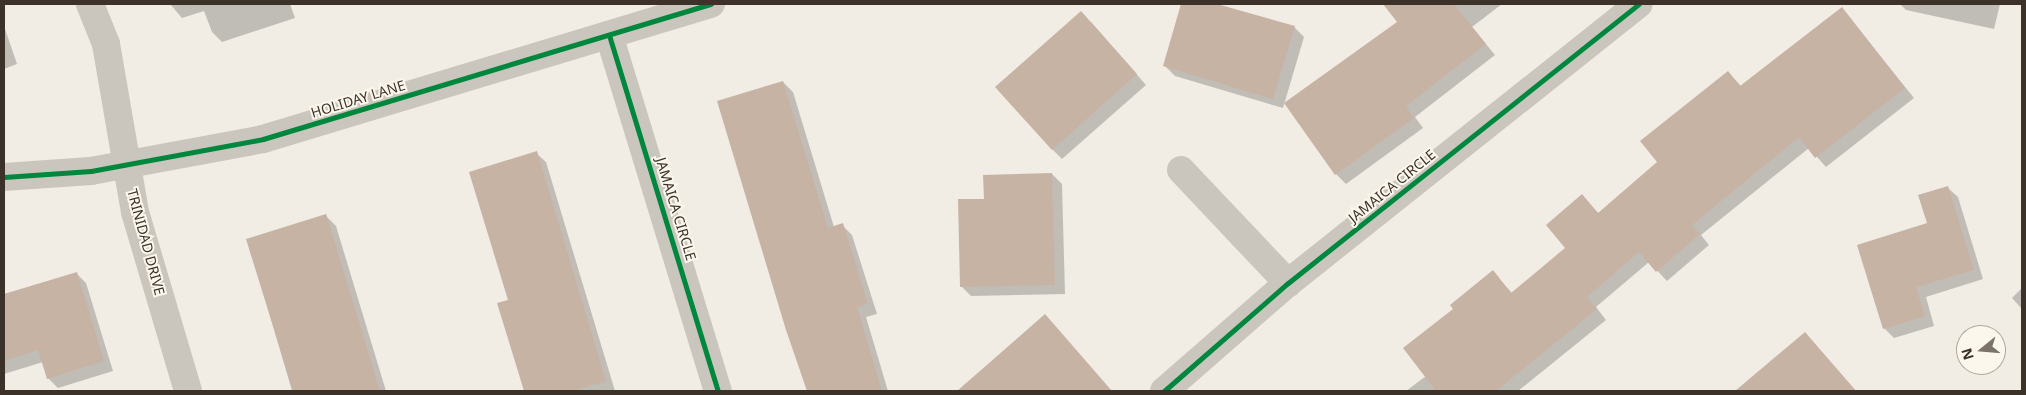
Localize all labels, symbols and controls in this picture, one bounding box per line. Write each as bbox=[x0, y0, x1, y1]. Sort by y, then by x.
street label: HOLIDAY LANE bbox=[309, 77, 407, 121]
street label: JAMAICA CIRCLE bbox=[1345, 146, 1439, 226]
street label: JAMAICA CIRCLE bbox=[652, 155, 700, 263]
street label: TRINIDAD DRIVE bbox=[124, 187, 168, 297]
north arrow bbox=[1956, 325, 2006, 375]
text: N bbox=[1956, 346, 1978, 362]

